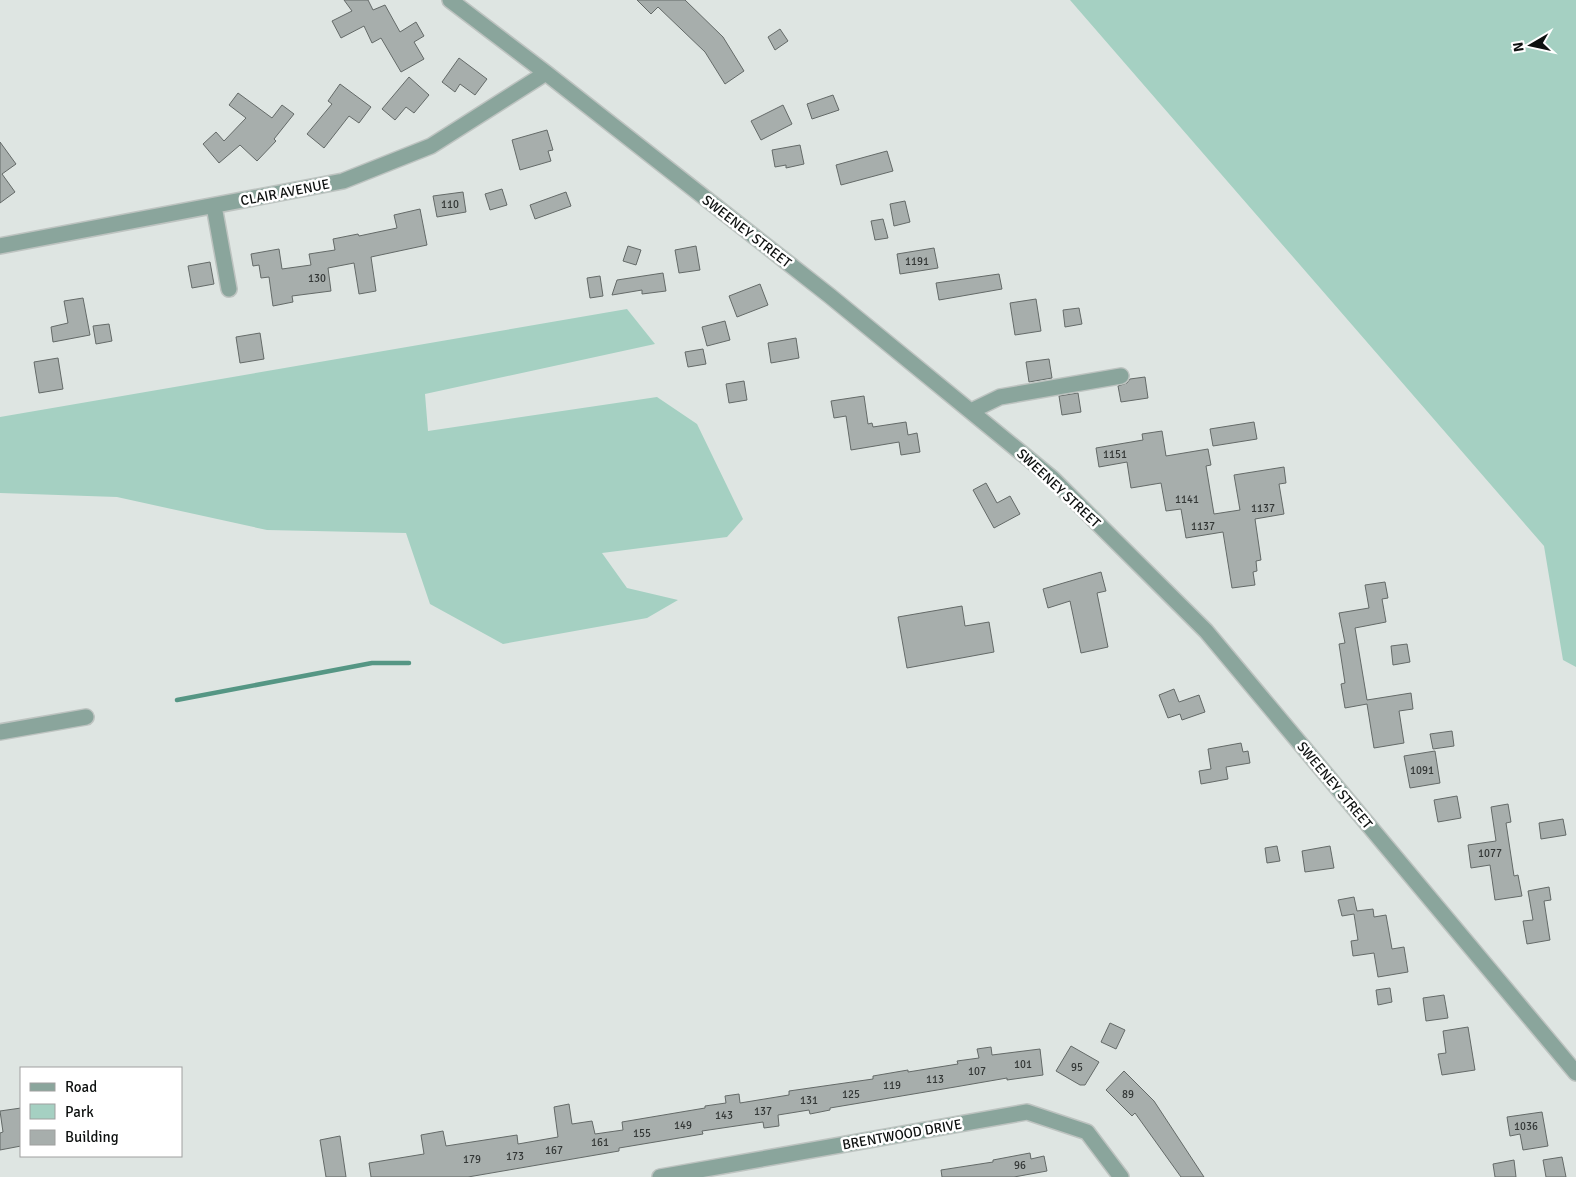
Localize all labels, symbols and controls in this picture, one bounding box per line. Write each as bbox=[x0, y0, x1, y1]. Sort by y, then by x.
north arrow bbox=[1506, 20, 1556, 70]
text: N bbox=[1509, 41, 1528, 53]
street label: CLAIR AVENUE bbox=[239, 176, 331, 209]
street label: SWEENEY STREET bbox=[699, 191, 795, 271]
house number: 110 bbox=[441, 198, 459, 211]
house number: 1191 bbox=[905, 255, 929, 268]
house number: 130 bbox=[308, 272, 326, 285]
street label: SWEENEY STREET bbox=[1013, 445, 1104, 532]
house number: 1151 bbox=[1103, 448, 1127, 461]
house number: 1141 bbox=[1175, 493, 1199, 506]
house number: 1137 bbox=[1251, 502, 1275, 515]
house number: 1137 bbox=[1191, 520, 1215, 533]
street label: SWEENEY STREET bbox=[1293, 738, 1376, 832]
house number: 1091 bbox=[1410, 764, 1434, 777]
house number: 1077 bbox=[1478, 847, 1502, 860]
house number: 101 bbox=[1014, 1058, 1032, 1071]
house number: 95 bbox=[1071, 1061, 1083, 1074]
house number: 107 bbox=[968, 1065, 986, 1078]
legend bbox=[20, 1067, 182, 1157]
house number: 113 bbox=[926, 1073, 944, 1086]
text: Road bbox=[65, 1078, 97, 1096]
house number: 119 bbox=[883, 1079, 901, 1092]
house number: 125 bbox=[842, 1088, 860, 1101]
house number: 89 bbox=[1122, 1088, 1134, 1101]
house number: 131 bbox=[800, 1094, 818, 1107]
text: Park bbox=[65, 1103, 94, 1121]
house number: 137 bbox=[754, 1105, 772, 1118]
house number: 143 bbox=[715, 1109, 733, 1122]
street label: BRENTWOOD DRIVE bbox=[841, 1116, 963, 1153]
house number: 149 bbox=[674, 1119, 692, 1132]
house number: 1036 bbox=[1514, 1120, 1538, 1133]
house number: 155 bbox=[633, 1127, 651, 1140]
text: Building bbox=[65, 1128, 119, 1146]
house number: 161 bbox=[591, 1136, 609, 1149]
house number: 167 bbox=[545, 1144, 563, 1157]
house number: 173 bbox=[506, 1150, 524, 1163]
house number: 179 bbox=[463, 1153, 481, 1166]
house number: 96 bbox=[1014, 1159, 1026, 1172]

